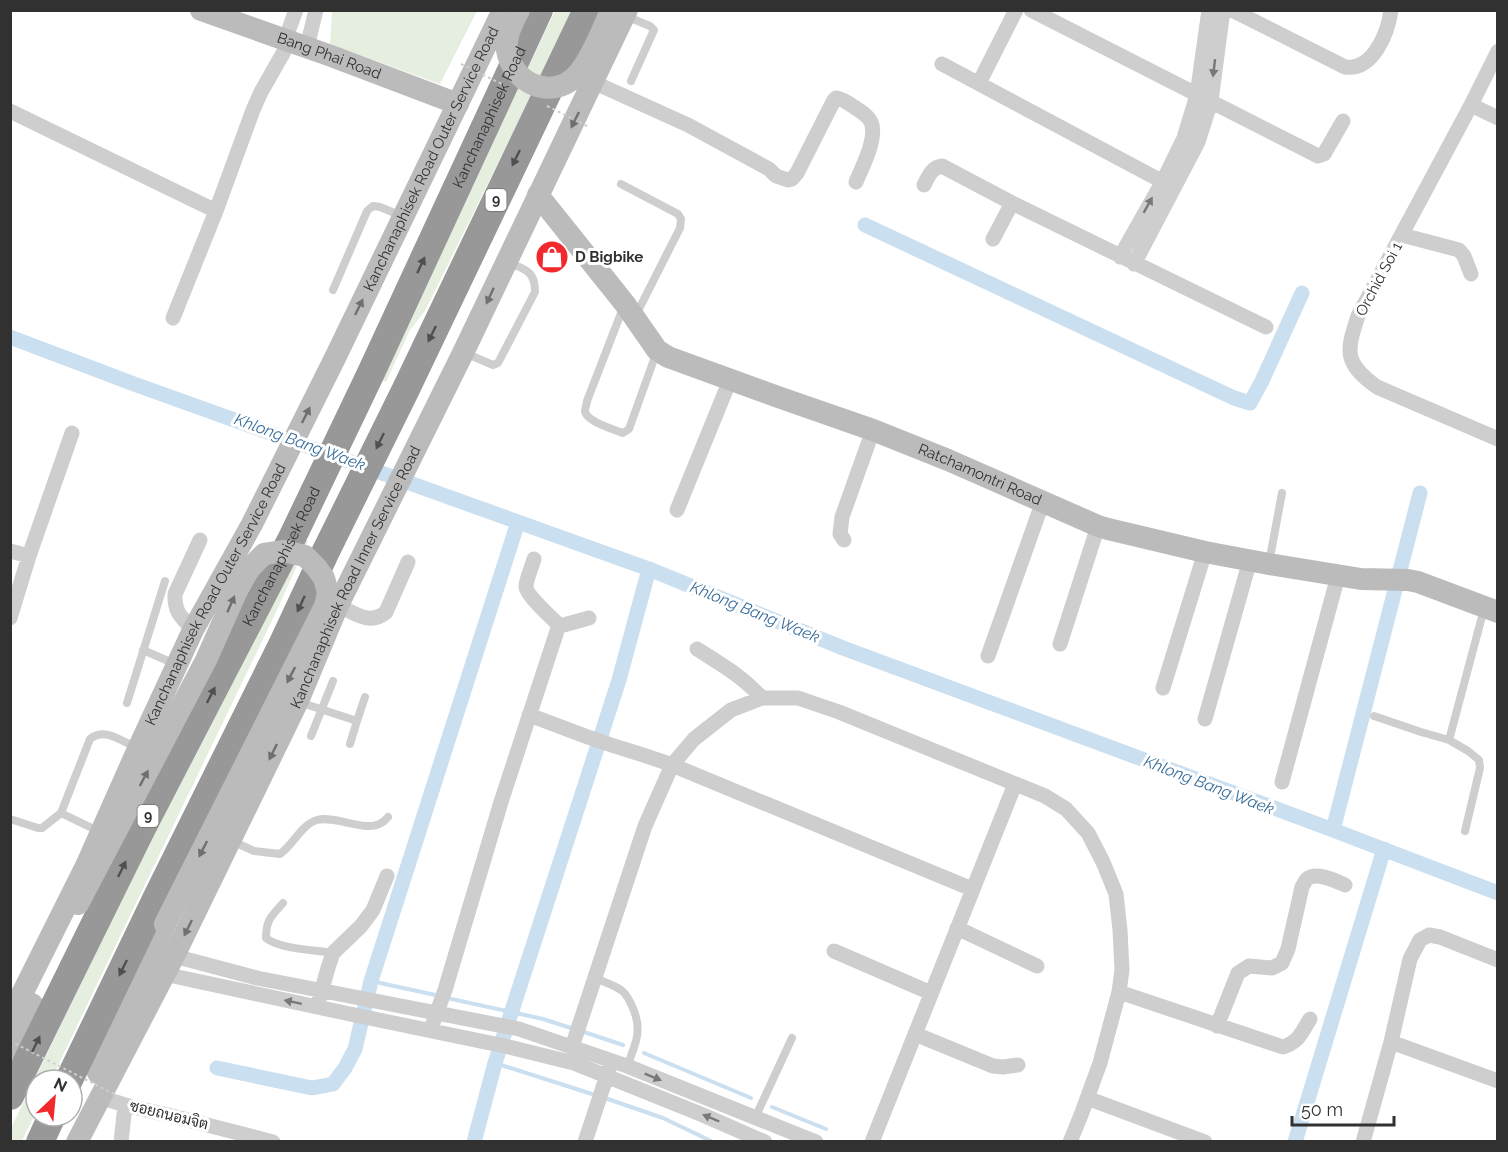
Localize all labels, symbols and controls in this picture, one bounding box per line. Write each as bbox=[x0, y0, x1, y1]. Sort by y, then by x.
street label: Kanchanaphisek Road Outer Service Road bbox=[360, 24, 503, 294]
street label: Bang Phai Road bbox=[275, 29, 384, 83]
street label: Kanchanaphisek Road bbox=[449, 44, 530, 191]
one-way arrow bbox=[1210, 59, 1219, 78]
one-way arrow bbox=[570, 112, 579, 129]
one-way arrow bbox=[512, 149, 522, 167]
road number: 9 bbox=[486, 189, 506, 211]
one-way arrow bbox=[1143, 197, 1153, 214]
street label: Orchid Soi 1 bbox=[1352, 238, 1406, 319]
shop icon: D Bigbike bbox=[534, 239, 570, 275]
place label: D Bigbike bbox=[575, 248, 643, 266]
one-way arrow bbox=[417, 257, 426, 274]
one-way arrow bbox=[486, 287, 496, 305]
one-way arrow bbox=[355, 299, 364, 316]
one-way arrow bbox=[428, 325, 437, 342]
one-way arrow bbox=[301, 407, 311, 424]
water label: Khlong Bang Waek bbox=[232, 409, 368, 475]
one-way arrow bbox=[375, 433, 384, 450]
street label: Ratchamontri Road bbox=[916, 440, 1044, 509]
street label: Kanchanaphisek Road Inner Service Road bbox=[287, 443, 425, 711]
street label: Kanchanaphisek Road Outer Service Road bbox=[141, 461, 290, 728]
street label: Kanchanaphisek Road bbox=[239, 484, 324, 629]
water label: Khlong Bang Waek bbox=[688, 577, 823, 647]
one-way arrow bbox=[227, 595, 236, 612]
one-way arrow bbox=[296, 596, 306, 614]
one-way arrow bbox=[286, 666, 295, 683]
one-way arrow bbox=[205, 686, 215, 704]
one-way arrow bbox=[269, 744, 278, 761]
water label: Khlong Bang Waek bbox=[1141, 751, 1277, 819]
one-way arrow bbox=[140, 770, 149, 787]
road number: 9 bbox=[138, 805, 158, 827]
one-way arrow bbox=[198, 840, 207, 857]
one-way arrow bbox=[117, 860, 127, 877]
one-way arrow bbox=[183, 919, 192, 936]
one-way arrow bbox=[119, 959, 128, 976]
one-way arrow bbox=[283, 997, 302, 1006]
one-way arrow bbox=[32, 1035, 41, 1052]
north arrow bbox=[24, 1068, 84, 1128]
one-way arrow bbox=[645, 1072, 663, 1082]
text: N bbox=[51, 1074, 70, 1096]
scale bar bbox=[1292, 1089, 1394, 1127]
street label: ซอยถนอมจิต bbox=[128, 1097, 210, 1133]
text: 50 m bbox=[1301, 1099, 1343, 1120]
one-way arrow bbox=[702, 1113, 720, 1123]

